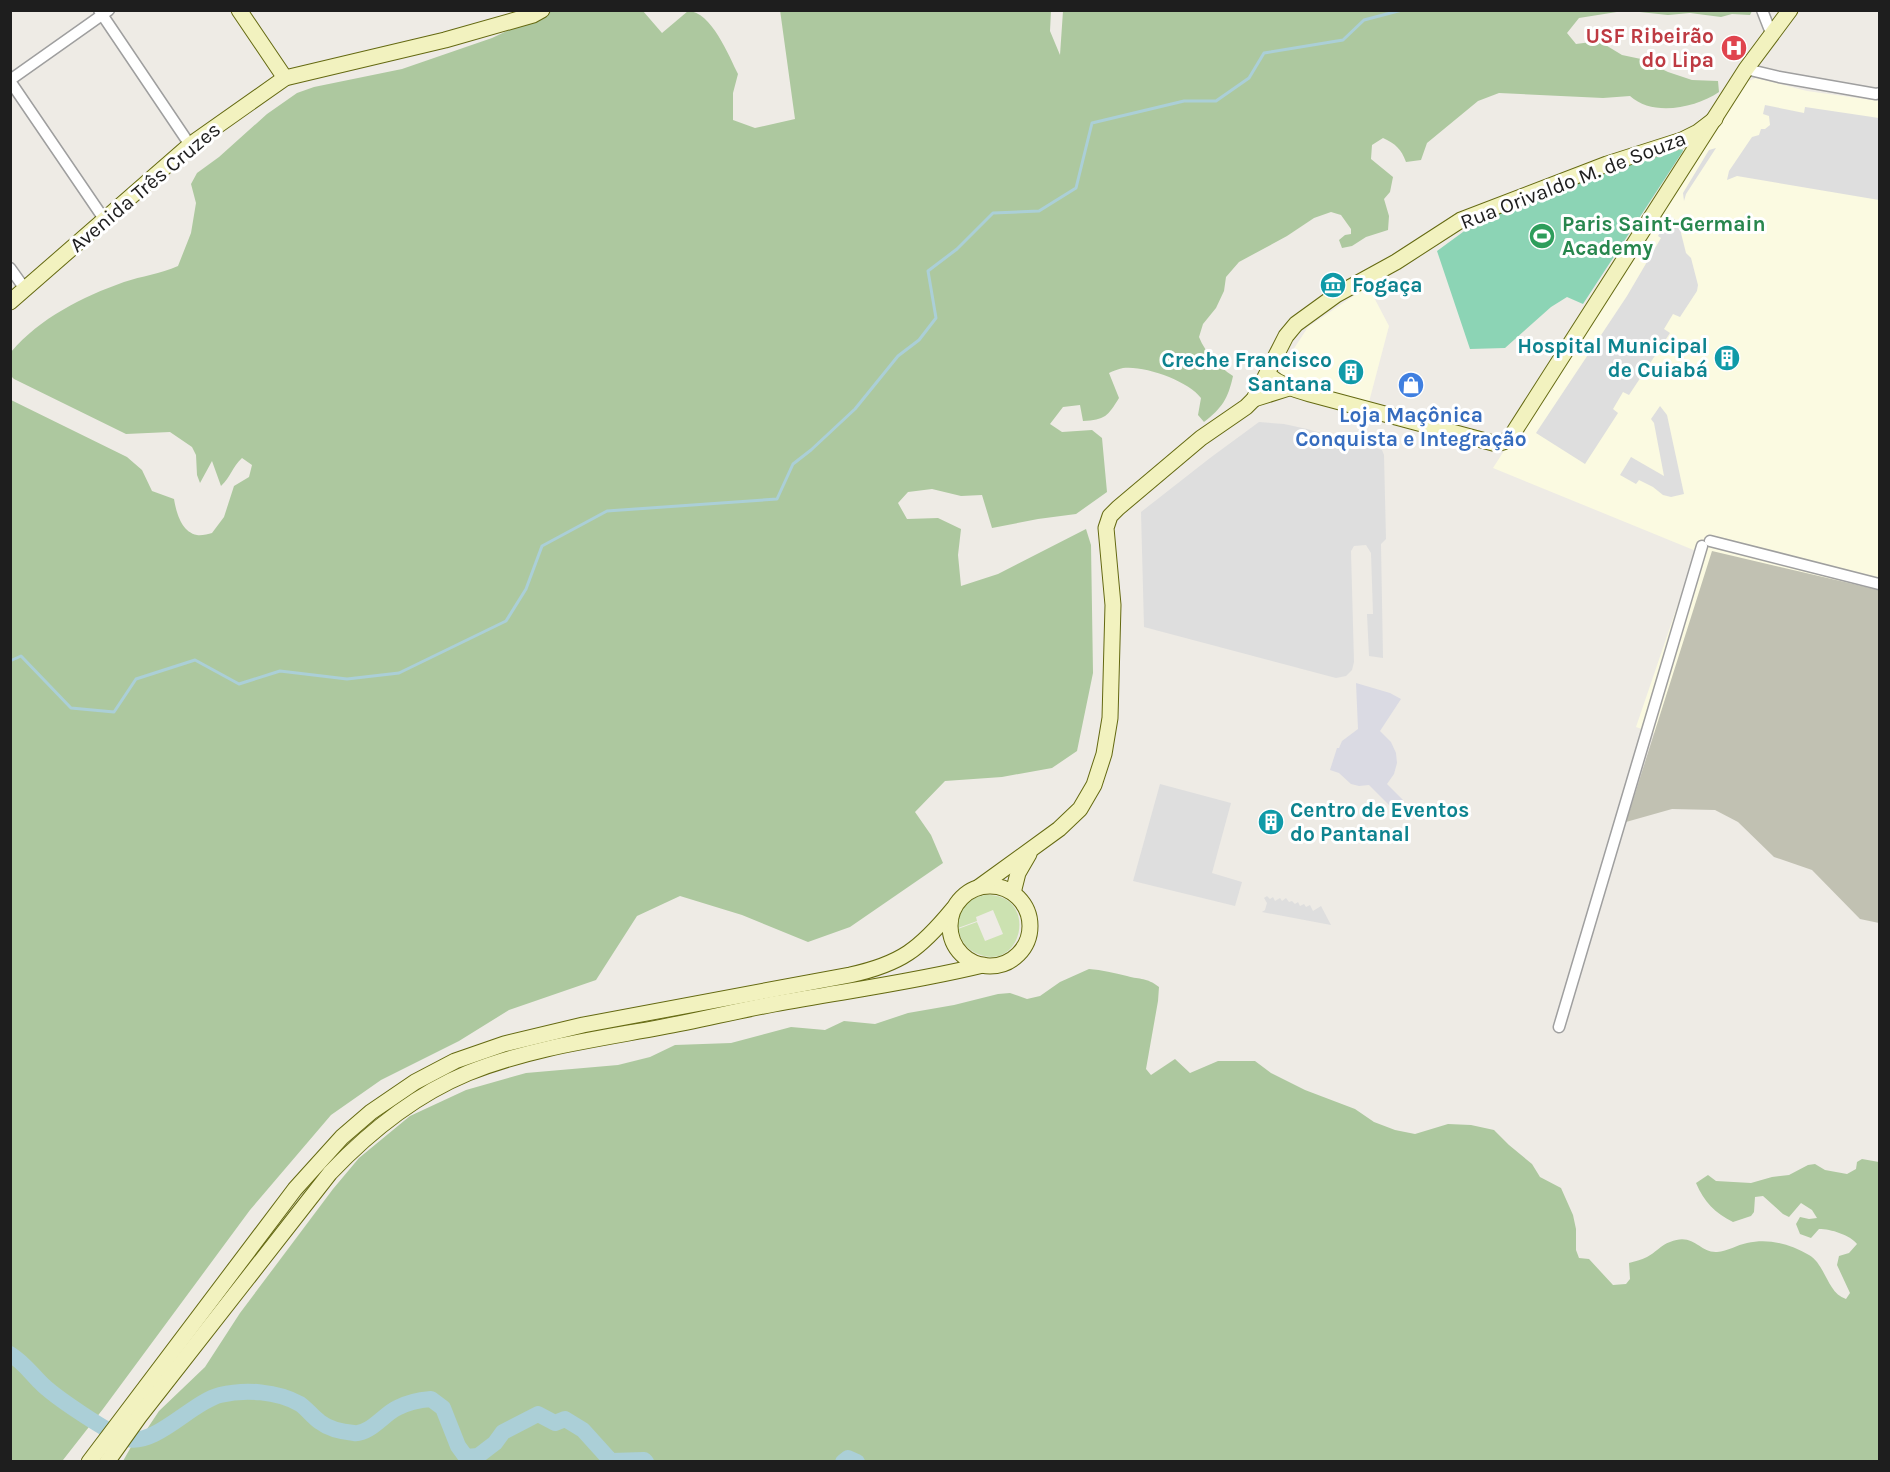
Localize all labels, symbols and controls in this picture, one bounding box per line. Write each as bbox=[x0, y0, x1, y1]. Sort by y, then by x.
place label: USF Ribeirão do Lipa bbox=[1586, 24, 1714, 72]
hospital icon: USF Ribeirão do Lipa bbox=[1719, 33, 1749, 63]
street label: Avenida Três Cruzes bbox=[65, 117, 225, 257]
street label: Rua Orivaldo M. de Souza bbox=[1457, 126, 1689, 234]
place label: Paris Saint-Germain Academy bbox=[1562, 212, 1766, 260]
sports icon: Paris Saint-Germain Academy bbox=[1527, 221, 1557, 251]
museum icon: Fogaça bbox=[1318, 270, 1348, 300]
place label: Fogaça bbox=[1352, 273, 1423, 297]
place label: Hospital Municipal de Cuiabá bbox=[1517, 334, 1708, 382]
building icon: Hospital Municipal de Cuiabá bbox=[1712, 343, 1742, 373]
place label: Creche Francisco Santana bbox=[1162, 348, 1332, 396]
building icon: Creche Francisco Santana bbox=[1336, 357, 1366, 387]
shop icon: Loja Maçônica Conquista e Integração bbox=[1396, 370, 1426, 400]
place label: Loja Maçônica Conquista e Integração bbox=[1295, 403, 1527, 452]
place label: Centro de Eventos do Pantanal bbox=[1290, 798, 1469, 846]
building icon: Centro de Eventos do Pantanal bbox=[1256, 807, 1286, 837]

